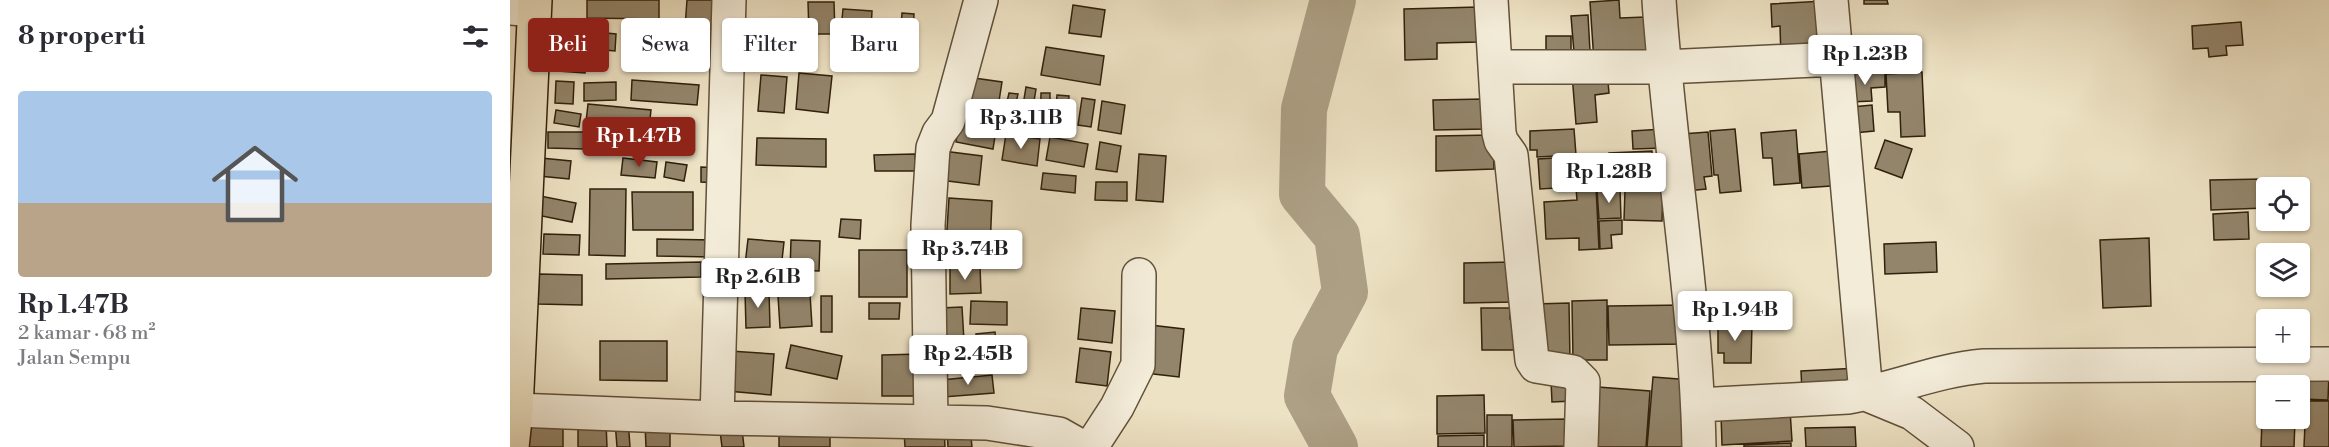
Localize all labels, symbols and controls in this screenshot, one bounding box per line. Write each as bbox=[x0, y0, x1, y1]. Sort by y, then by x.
chip: Beli bbox=[528, 18, 609, 72]
chip: Sewa bbox=[621, 18, 710, 72]
chip: Filter bbox=[722, 18, 818, 72]
chip: Baru bbox=[830, 18, 919, 72]
text: 8 properti bbox=[18, 20, 145, 52]
icon: filters bbox=[459, 20, 492, 53]
pin: Rp 1.23B bbox=[1803, 35, 1927, 86]
text: Rp 1.23B bbox=[1822, 42, 1908, 67]
pin: Rp 3.11B bbox=[959, 99, 1083, 150]
text: Rp 3.11B bbox=[979, 106, 1063, 131]
pin: Rp 1.47B bbox=[577, 117, 701, 168]
text: Rp 1.47B bbox=[596, 124, 682, 149]
icon: home bbox=[201, 130, 309, 238]
pin: Rp 1.28B bbox=[1547, 153, 1671, 204]
text: Rp 1.28B bbox=[1566, 160, 1652, 185]
map controls bbox=[2256, 177, 2310, 429]
button: locate bbox=[2256, 177, 2310, 231]
pin: Rp 3.74B bbox=[903, 230, 1027, 281]
text: Rp 3.74B bbox=[921, 237, 1009, 262]
button: layers bbox=[2256, 243, 2310, 297]
pin: Rp 2.61B bbox=[696, 258, 820, 309]
text: Rp 2.61B bbox=[715, 265, 801, 290]
text: Rp 1.47B bbox=[18, 289, 129, 321]
pin: Rp 1.94B bbox=[1673, 291, 1797, 342]
text: Rp 1.94B bbox=[1692, 298, 1778, 323]
button: + bbox=[2256, 309, 2310, 363]
text: 2 kamar · 68 m² bbox=[18, 321, 156, 346]
pin: Rp 2.45B bbox=[906, 335, 1030, 386]
text: Rp 2.45B bbox=[923, 342, 1013, 367]
text: Jalan Sempu bbox=[18, 346, 131, 371]
button: − bbox=[2256, 375, 2310, 429]

